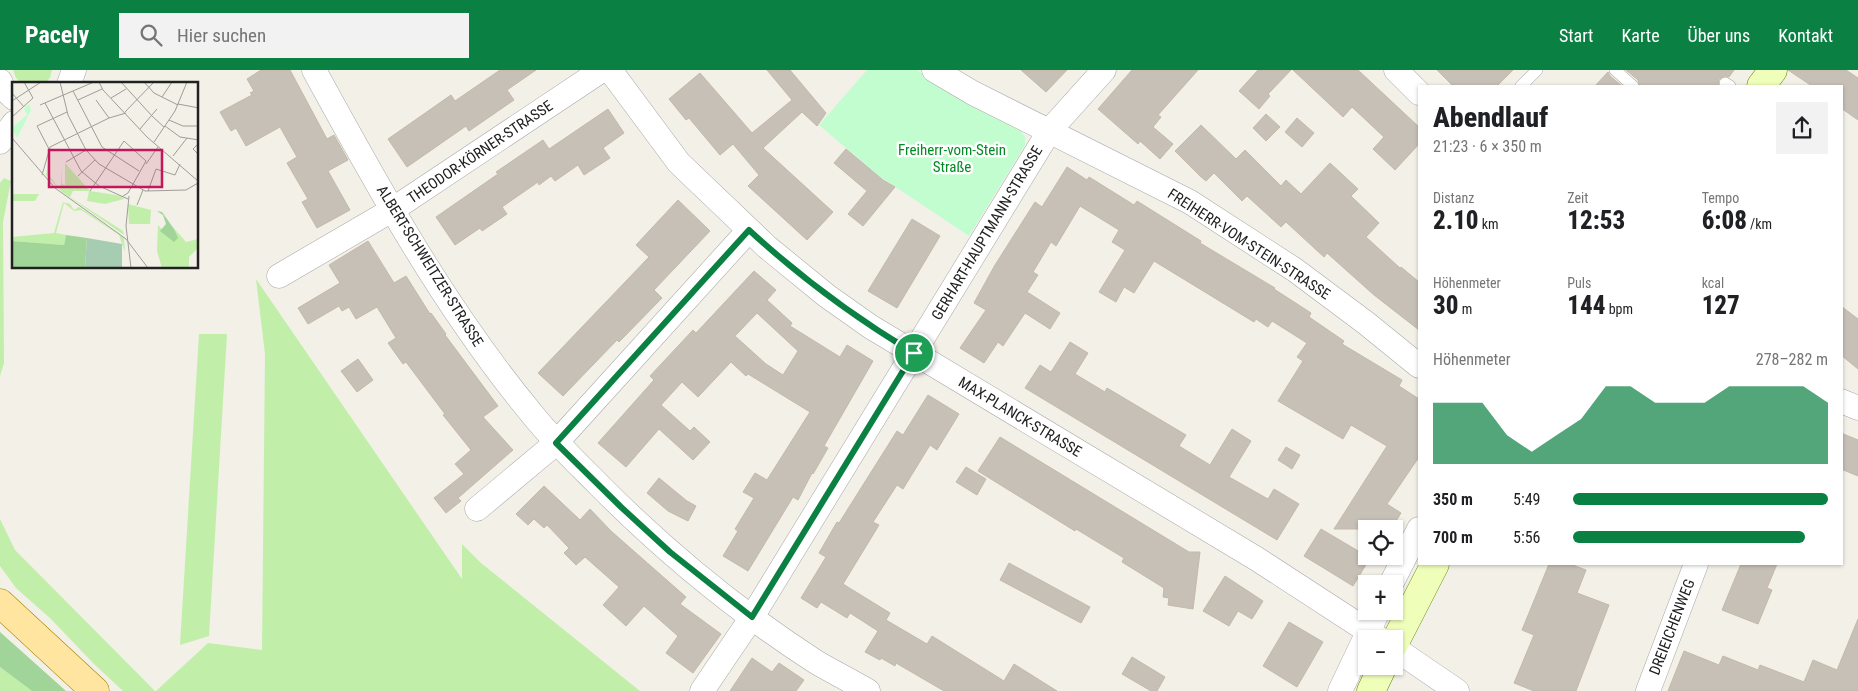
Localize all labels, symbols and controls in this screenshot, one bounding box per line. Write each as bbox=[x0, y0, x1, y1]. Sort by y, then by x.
search box bbox=[119, 13, 469, 58]
text: Pacely bbox=[25, 21, 89, 49]
icon: search bbox=[137, 21, 165, 49]
text: Hier suchen bbox=[177, 24, 266, 47]
text: Start bbox=[1559, 25, 1593, 46]
text: Karte bbox=[1621, 25, 1660, 46]
text: Über uns bbox=[1688, 25, 1750, 46]
text: Kontakt bbox=[1778, 25, 1833, 46]
inset map bbox=[12, 82, 199, 269]
street label: THEODOR-KÖRNER-STRASSE bbox=[404, 97, 556, 207]
text: Abendlauf bbox=[1433, 101, 1548, 134]
button: share bbox=[1776, 102, 1828, 154]
text: 21:23 · 6 × 350 m bbox=[1433, 137, 1542, 156]
park label: Freiherr-vom-Stein Straße bbox=[898, 141, 1006, 176]
street label: GERHART-HAUPTMANN-STRASSE bbox=[928, 143, 1046, 323]
street label: ALBERT-SCHWEITZER-STRASSE bbox=[373, 182, 487, 350]
street label: FREIHERR-VOM-STEIN-STRASSE bbox=[1164, 185, 1334, 303]
text: Distanz bbox=[1433, 190, 1474, 206]
text: Zeit bbox=[1567, 190, 1588, 206]
text: Tempo bbox=[1702, 190, 1739, 206]
text: 2.10 bbox=[1433, 206, 1479, 235]
text: 12:53 bbox=[1567, 206, 1625, 235]
text: 6:08 bbox=[1702, 206, 1747, 235]
text: km bbox=[1479, 216, 1499, 232]
text: /km bbox=[1747, 216, 1772, 232]
text: Höhenmeter bbox=[1433, 275, 1501, 291]
text: Puls bbox=[1567, 275, 1591, 291]
text: kcal bbox=[1702, 275, 1724, 291]
text: 30 bbox=[1433, 291, 1458, 320]
text: 144 bbox=[1567, 291, 1605, 320]
text: 127 bbox=[1702, 291, 1740, 320]
text: m bbox=[1458, 301, 1472, 317]
text: bpm bbox=[1605, 301, 1633, 317]
pin bbox=[893, 332, 935, 374]
icon: arrive bbox=[900, 339, 928, 367]
text: Höhenmeter bbox=[1433, 350, 1511, 369]
text: 278–282 m bbox=[1756, 350, 1828, 369]
street label: MAX-PLANCK-STRASSE bbox=[955, 373, 1085, 461]
text: 350 m bbox=[1433, 490, 1473, 509]
text: 5:49 bbox=[1513, 490, 1540, 509]
map controls bbox=[1358, 520, 1403, 675]
button: locate bbox=[1358, 520, 1403, 565]
text: 700 m bbox=[1433, 528, 1473, 547]
text: 5:56 bbox=[1513, 528, 1540, 547]
button: + bbox=[1358, 575, 1403, 620]
street label: DREIEICHENWEG bbox=[1645, 577, 1699, 677]
button: − bbox=[1358, 630, 1403, 675]

